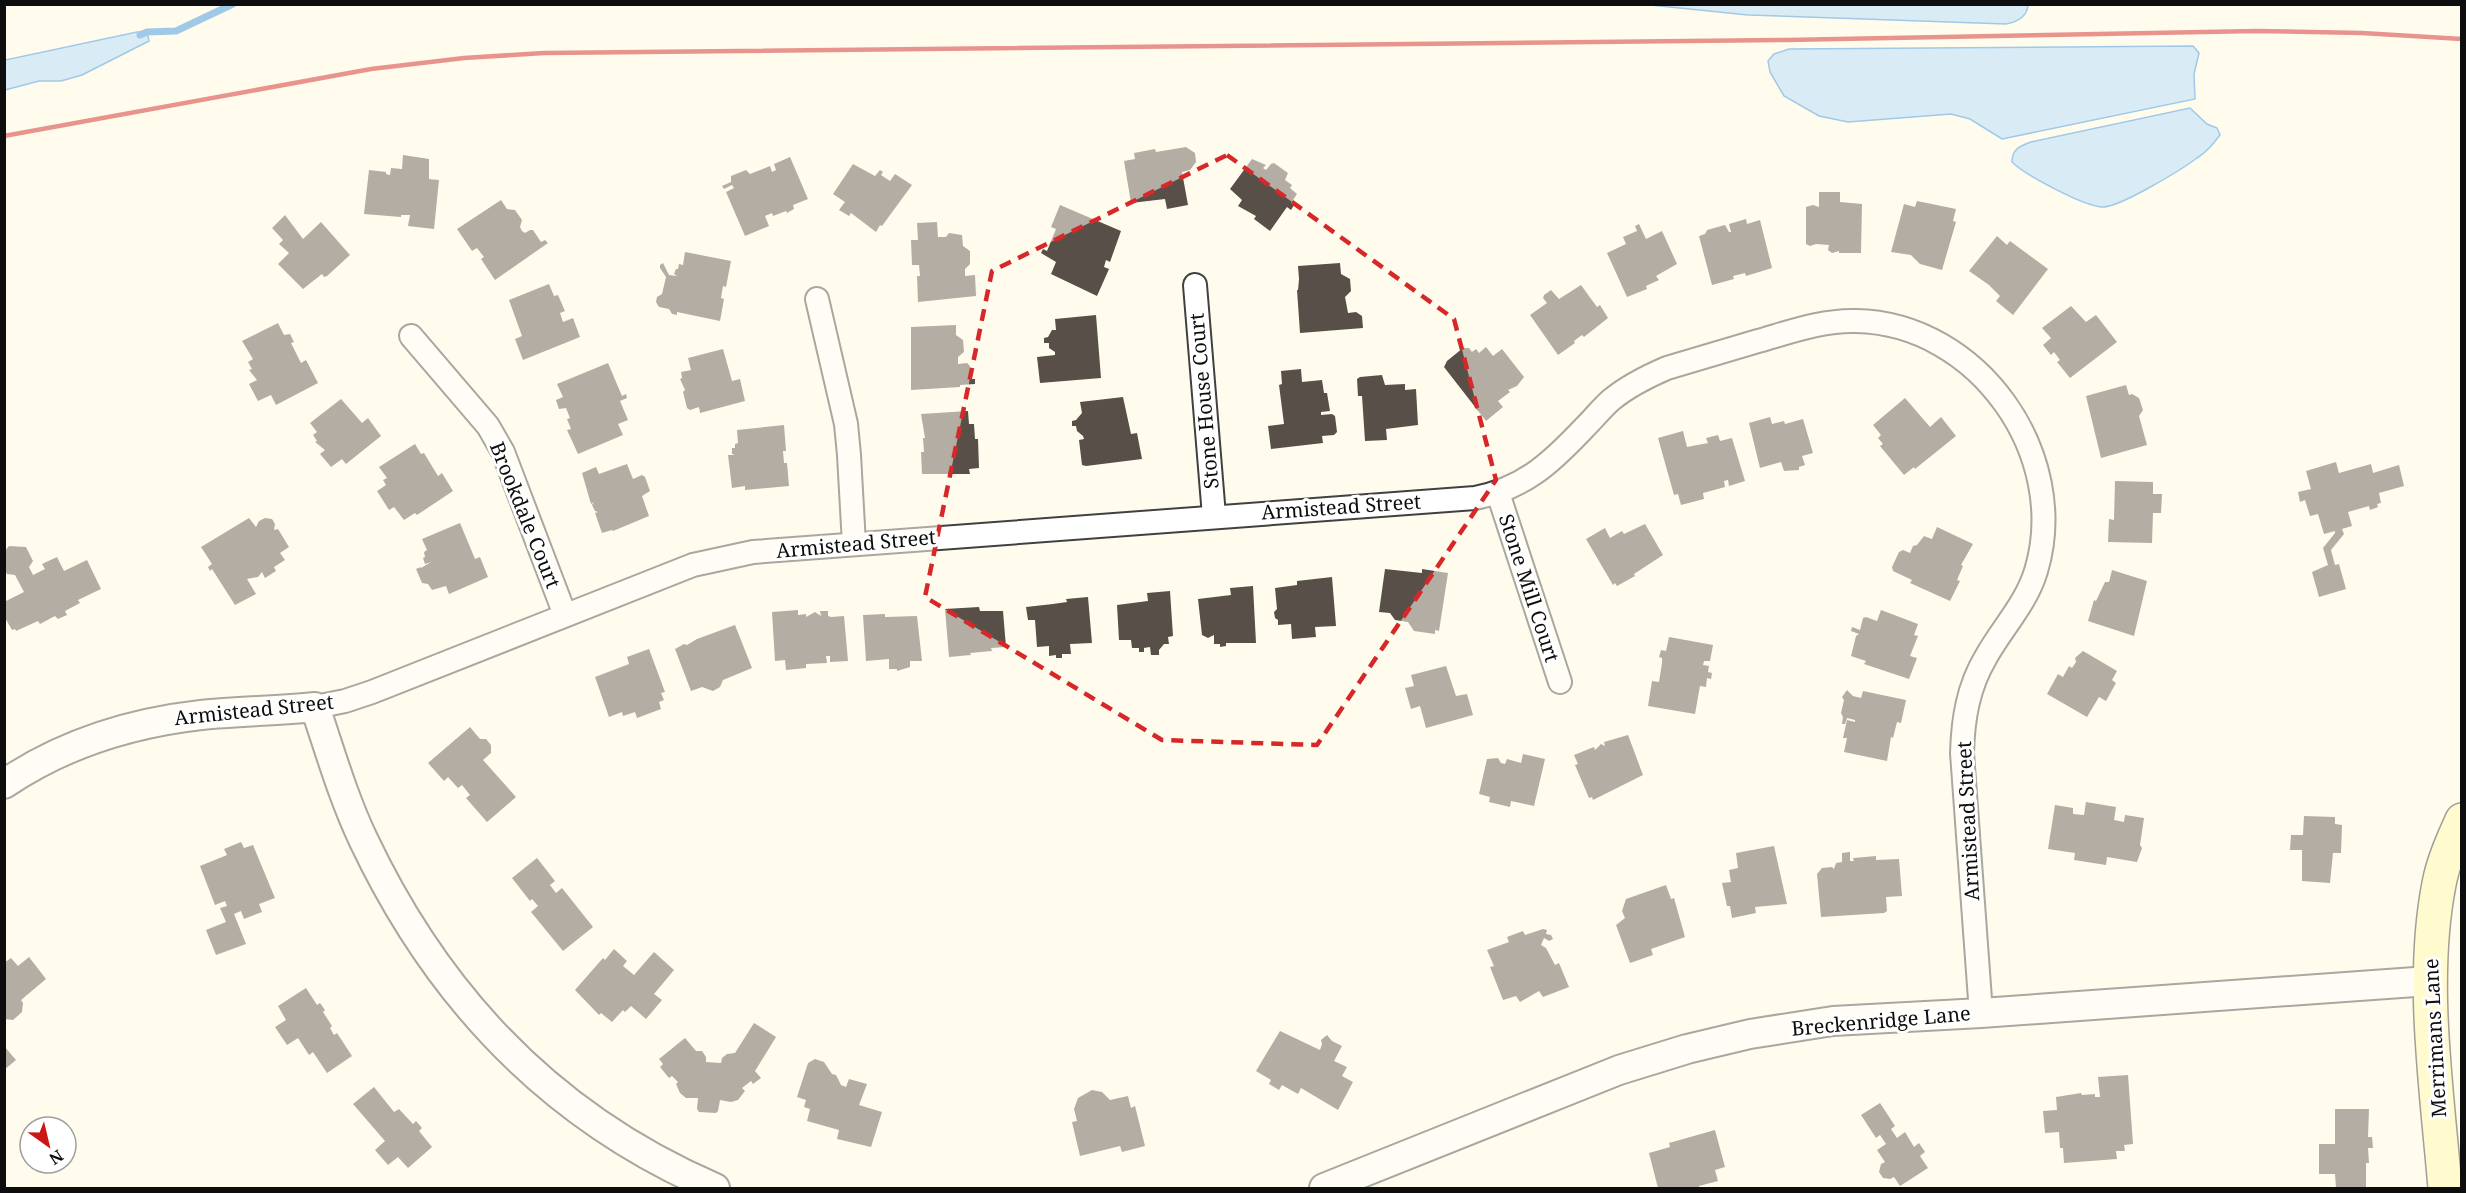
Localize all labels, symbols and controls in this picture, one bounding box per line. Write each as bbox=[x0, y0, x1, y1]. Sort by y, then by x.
street label: Stone House Court bbox=[1182, 312, 1225, 490]
street label: Brookdale Court bbox=[484, 438, 567, 592]
street label: Armistead Street bbox=[1260, 487, 1422, 526]
street label: Stone Mill Court bbox=[1493, 510, 1566, 665]
street label: Armistead Street bbox=[775, 523, 937, 564]
street label: Armistead Street bbox=[173, 688, 335, 731]
street label: Armistead Street bbox=[1950, 740, 1985, 902]
street label: Merrimans Lane bbox=[2417, 958, 2452, 1118]
street label: Breckenridge Lane bbox=[1790, 999, 1972, 1042]
north arrow bbox=[18, 1115, 78, 1175]
text: N bbox=[45, 1145, 68, 1170]

